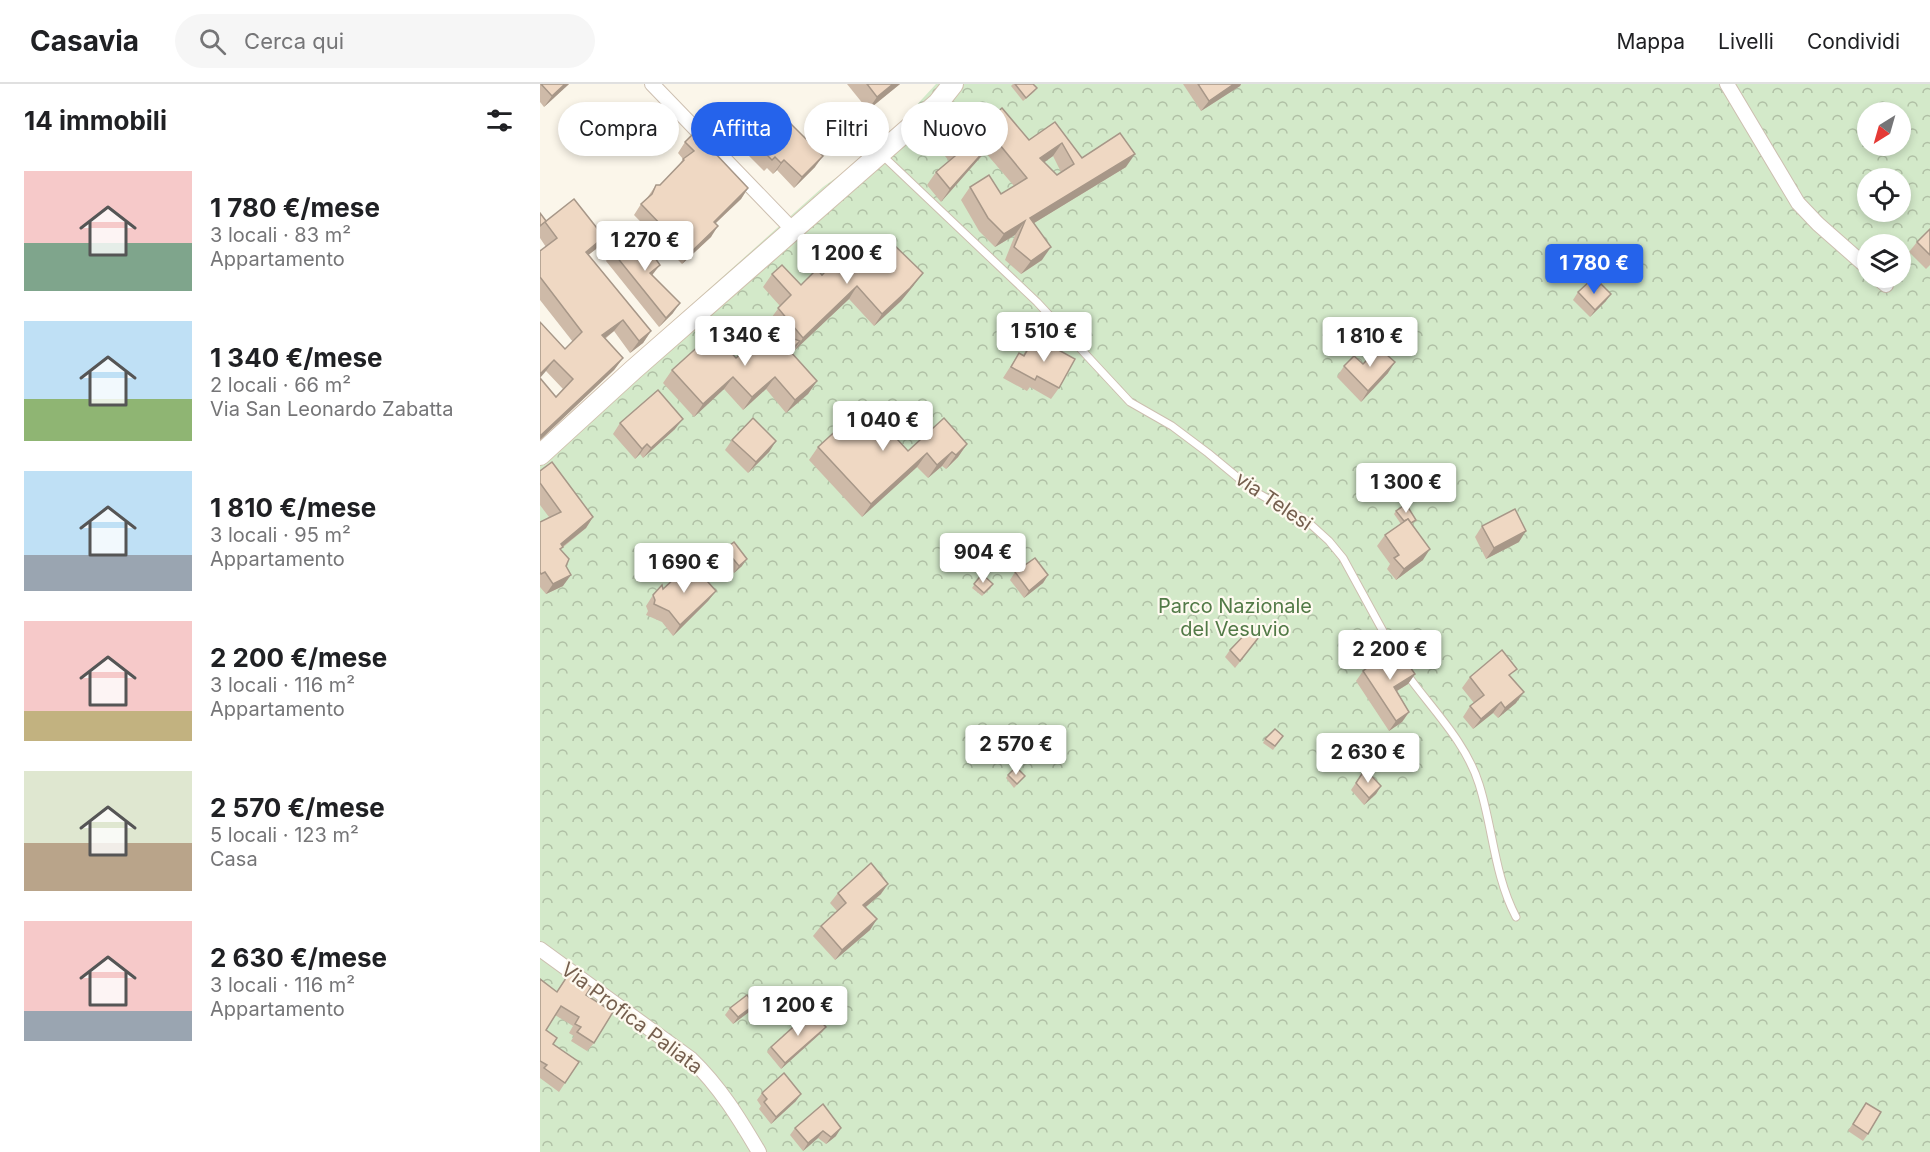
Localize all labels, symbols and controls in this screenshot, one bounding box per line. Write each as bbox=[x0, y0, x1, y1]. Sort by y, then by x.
search box bbox=[175, 14, 595, 68]
text: Casavia bbox=[30, 24, 139, 58]
icon: search bbox=[196, 25, 229, 58]
text: Cerca qui bbox=[244, 28, 344, 54]
text: Mappa bbox=[1617, 29, 1685, 54]
text: Livelli bbox=[1718, 29, 1774, 54]
text: Condividi bbox=[1807, 29, 1900, 54]
chip: Compra bbox=[558, 102, 679, 156]
chip: Affitta bbox=[691, 102, 792, 156]
chip: Filtri bbox=[804, 102, 889, 156]
chip: Nuovo bbox=[901, 102, 1008, 156]
north arrow bbox=[1857, 102, 1911, 156]
map controls bbox=[1857, 102, 1911, 288]
icon: filters bbox=[483, 104, 516, 137]
text: 14 immobili bbox=[24, 105, 167, 136]
button: locate bbox=[1857, 168, 1911, 222]
text: 1 780 €/mese bbox=[210, 192, 380, 223]
icon: home bbox=[72, 195, 144, 267]
pin: 1 270 € bbox=[590, 221, 700, 272]
text: 3 locali · 83 m² bbox=[210, 223, 351, 247]
text: 1 270 € bbox=[610, 228, 680, 252]
pin: 1 200 € bbox=[792, 234, 902, 285]
button: layers bbox=[1857, 234, 1911, 288]
text: 1 200 € bbox=[811, 241, 883, 265]
pin: 1 780 € bbox=[1539, 244, 1649, 295]
text: Appartamento bbox=[210, 247, 345, 271]
text: 1 780 € bbox=[1559, 251, 1629, 275]
pin: 1 510 € bbox=[989, 312, 1099, 363]
pin: 1 340 € bbox=[690, 316, 800, 367]
pin: 1 810 € bbox=[1315, 317, 1425, 368]
text: 1 510 € bbox=[1011, 319, 1077, 343]
text: 1 340 € bbox=[709, 323, 781, 347]
text: 1 810 € bbox=[1337, 324, 1403, 348]
text: 1 340 €/mese bbox=[210, 342, 383, 373]
icon: home bbox=[72, 345, 144, 417]
text: 2 locali · 66 m² bbox=[210, 373, 351, 397]
text: Via San Leonardo Zabatta bbox=[210, 397, 453, 421]
pin: 1 040 € bbox=[828, 401, 938, 452]
text: 1 040 € bbox=[847, 408, 919, 432]
pin: 1 300 € bbox=[1351, 463, 1461, 514]
street label: via Telesi bbox=[1231, 466, 1317, 536]
text: 1 300 € bbox=[1370, 470, 1442, 494]
text: 1 810 €/mese bbox=[210, 492, 376, 523]
icon: home bbox=[72, 495, 144, 567]
text: 3 locali · 95 m² bbox=[210, 523, 351, 547]
pin: 904 € bbox=[941, 533, 1025, 584]
text: 904 € bbox=[954, 540, 1012, 564]
pin: 1 690 € bbox=[629, 543, 739, 594]
text: Appartamento bbox=[210, 547, 345, 571]
text: 1 690 € bbox=[648, 550, 720, 574]
park label: Parco Nazionale del Vesuvio bbox=[1158, 594, 1312, 641]
pin: 2 200 € bbox=[1335, 630, 1445, 681]
text: 2 200 € bbox=[1352, 637, 1428, 661]
text: 2 200 €/mese bbox=[210, 642, 387, 673]
icon: home bbox=[72, 645, 144, 717]
text: 3 locali · 116 m² bbox=[210, 673, 355, 697]
text: Appartamento bbox=[210, 697, 345, 721]
pin: 2 570 € bbox=[961, 725, 1071, 776]
text: 2 570 € bbox=[979, 732, 1053, 756]
pin: 2 630 € bbox=[1313, 733, 1423, 784]
text: 2 630 € bbox=[1330, 740, 1406, 764]
text: 2 570 €/mese bbox=[210, 792, 385, 823]
icon: home bbox=[72, 795, 144, 867]
text: 5 locali · 123 m² bbox=[210, 823, 359, 847]
text: Casa bbox=[210, 847, 258, 871]
text: 2 630 €/mese bbox=[210, 942, 387, 973]
icon: home bbox=[72, 945, 144, 1017]
street label: Via Profica Paliata bbox=[557, 957, 707, 1079]
text: 3 locali · 116 m² bbox=[210, 973, 355, 997]
pin: 1 200 € bbox=[743, 986, 853, 1037]
text: 1 200 € bbox=[762, 993, 834, 1017]
text: Appartamento bbox=[210, 997, 345, 1021]

